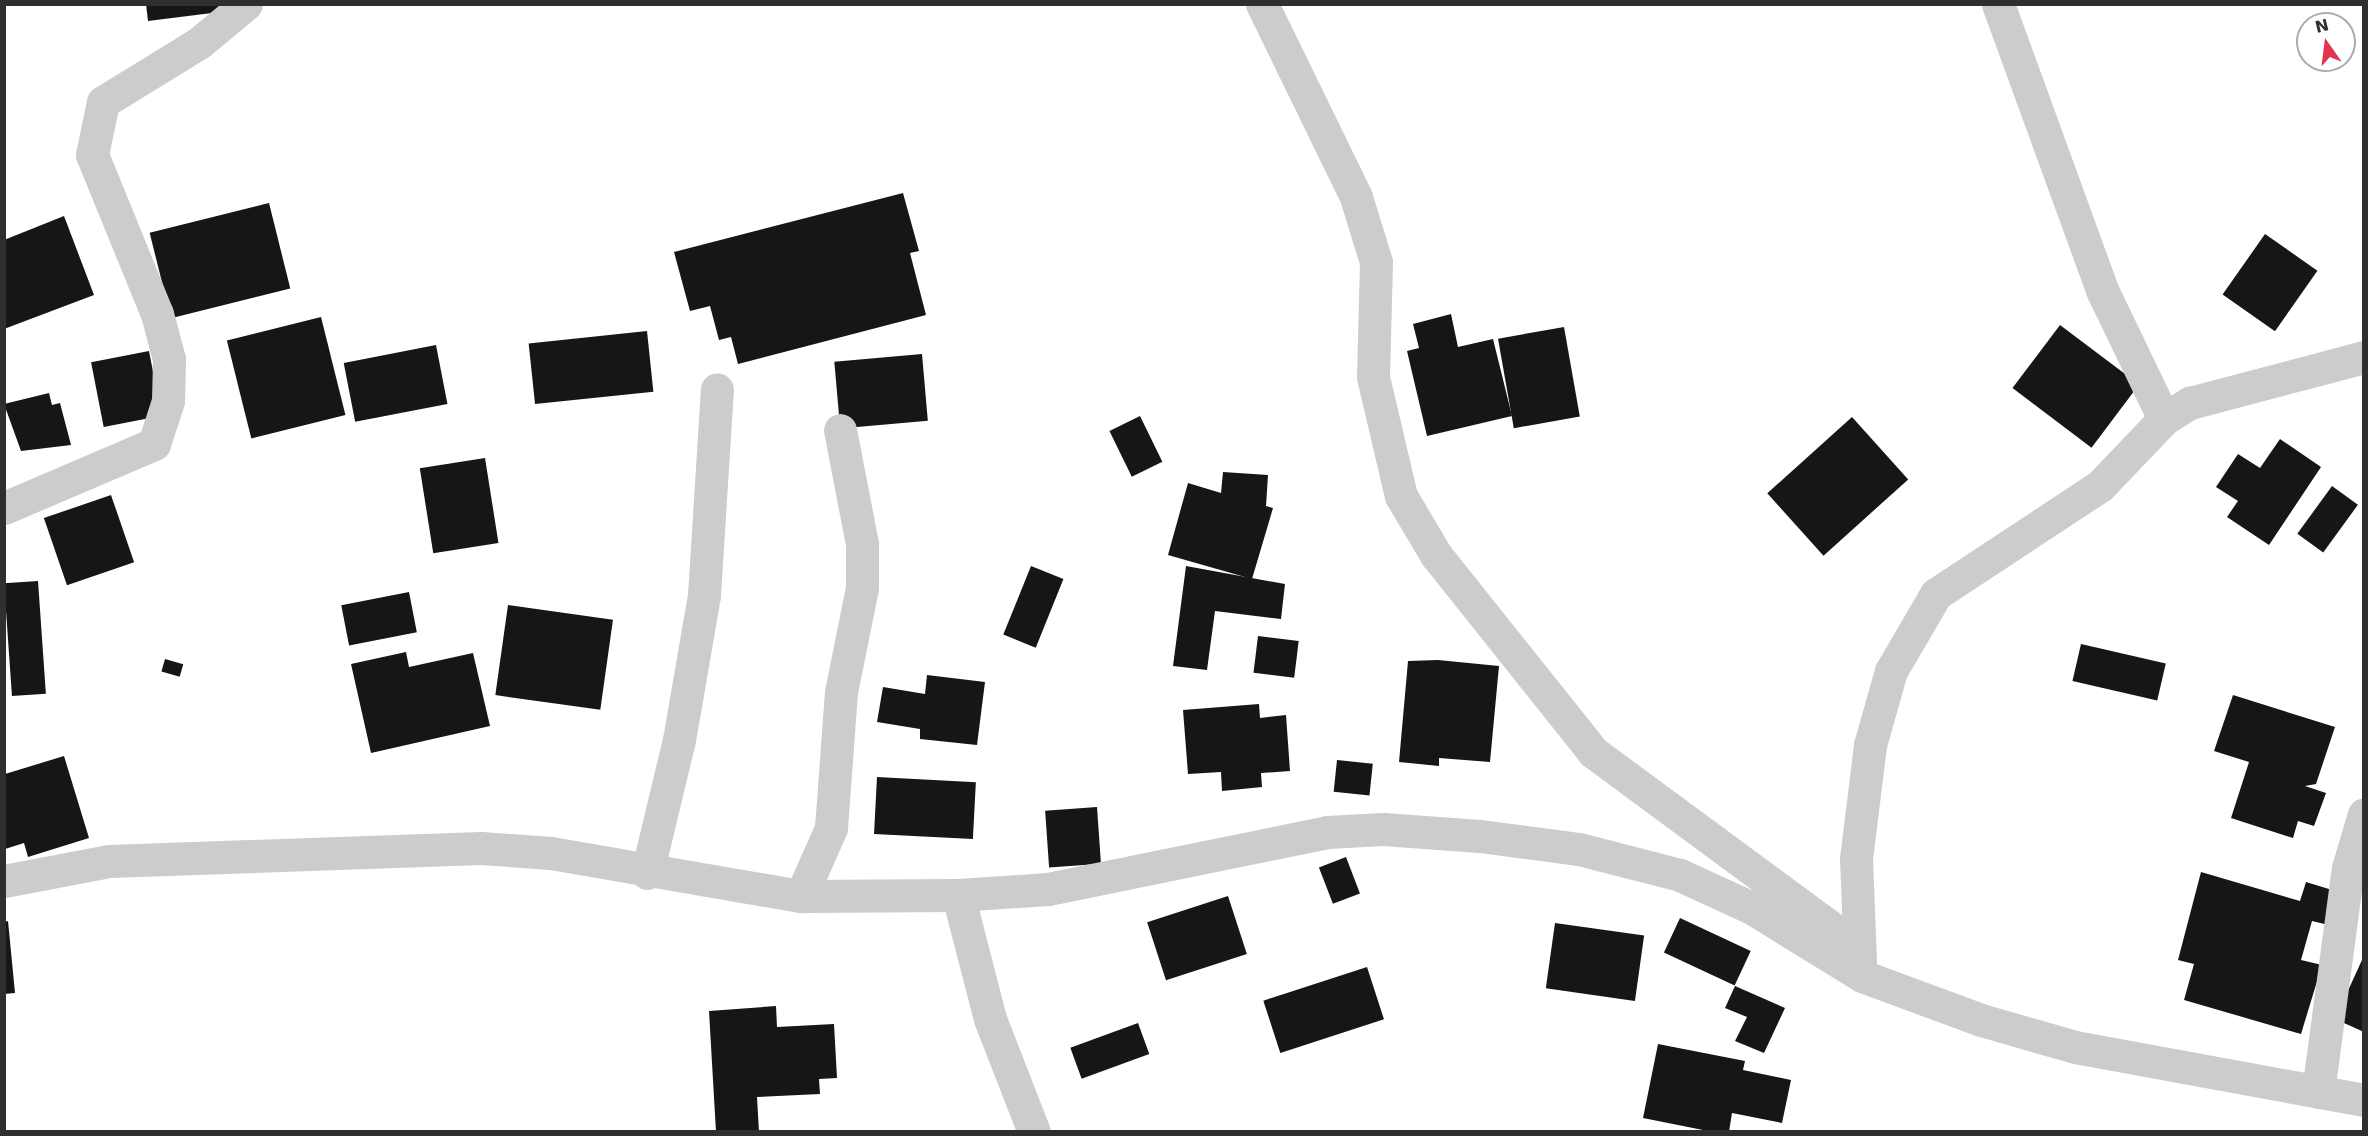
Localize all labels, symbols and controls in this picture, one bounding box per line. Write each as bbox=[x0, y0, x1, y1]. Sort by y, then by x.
north arrow bbox=[2296, 12, 2356, 72]
text: N bbox=[2313, 15, 2331, 37]

